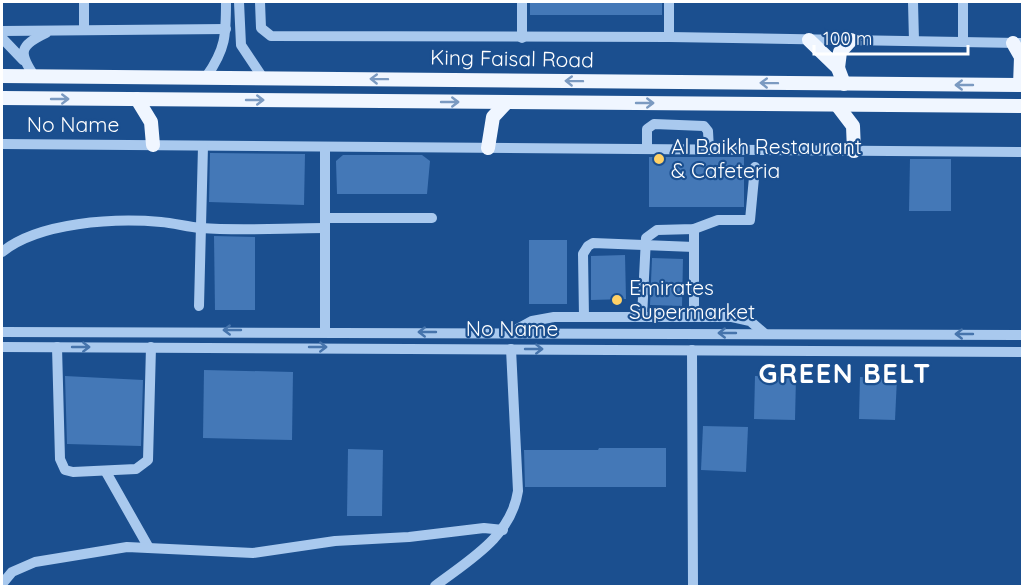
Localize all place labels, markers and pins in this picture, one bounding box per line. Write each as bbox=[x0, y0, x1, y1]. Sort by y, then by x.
place label: Al Baikh Restaurant & Cafeteria bbox=[671, 133, 862, 183]
marker: Al Baikh Restaurant & Cafeteria bbox=[652, 152, 666, 166]
place label: Emirates Supermarket bbox=[629, 274, 755, 324]
marker: Emirates Supermarket bbox=[610, 293, 624, 307]

